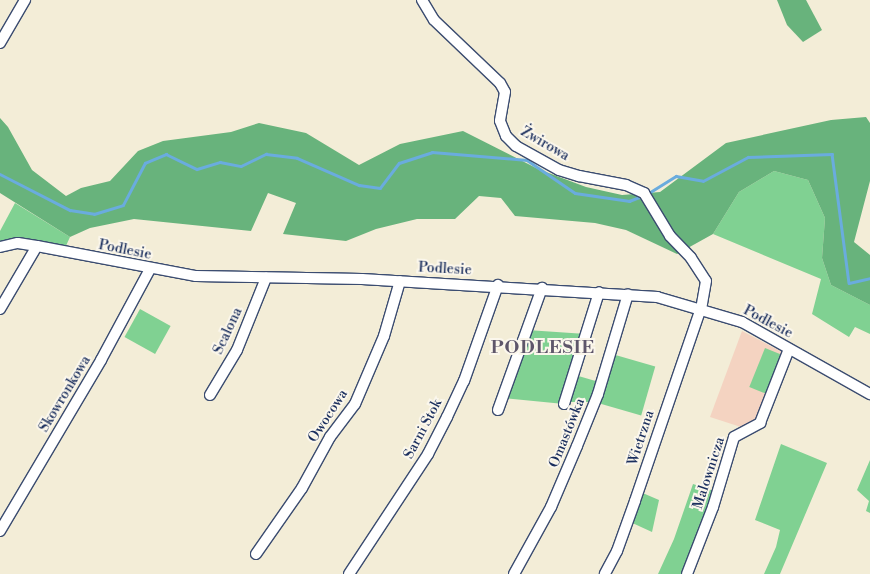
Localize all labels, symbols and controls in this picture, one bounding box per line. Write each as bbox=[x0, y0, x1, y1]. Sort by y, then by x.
street label: Żwirowa bbox=[518, 123, 572, 165]
street label: Podlesie bbox=[97, 237, 153, 263]
street label: Podlesie bbox=[418, 259, 472, 279]
street label: Podlesie bbox=[740, 302, 796, 342]
street label: Scalona bbox=[210, 305, 246, 357]
district label: PODLESIE bbox=[491, 337, 595, 359]
street label: Skowronkowa bbox=[36, 353, 94, 435]
street label: Owocowa bbox=[305, 386, 351, 446]
street label: Sarni Stok bbox=[400, 396, 446, 462]
street label: Omastówka bbox=[545, 396, 589, 470]
street label: Wietrzna bbox=[624, 408, 658, 468]
street label: Malownicza bbox=[689, 435, 729, 511]

